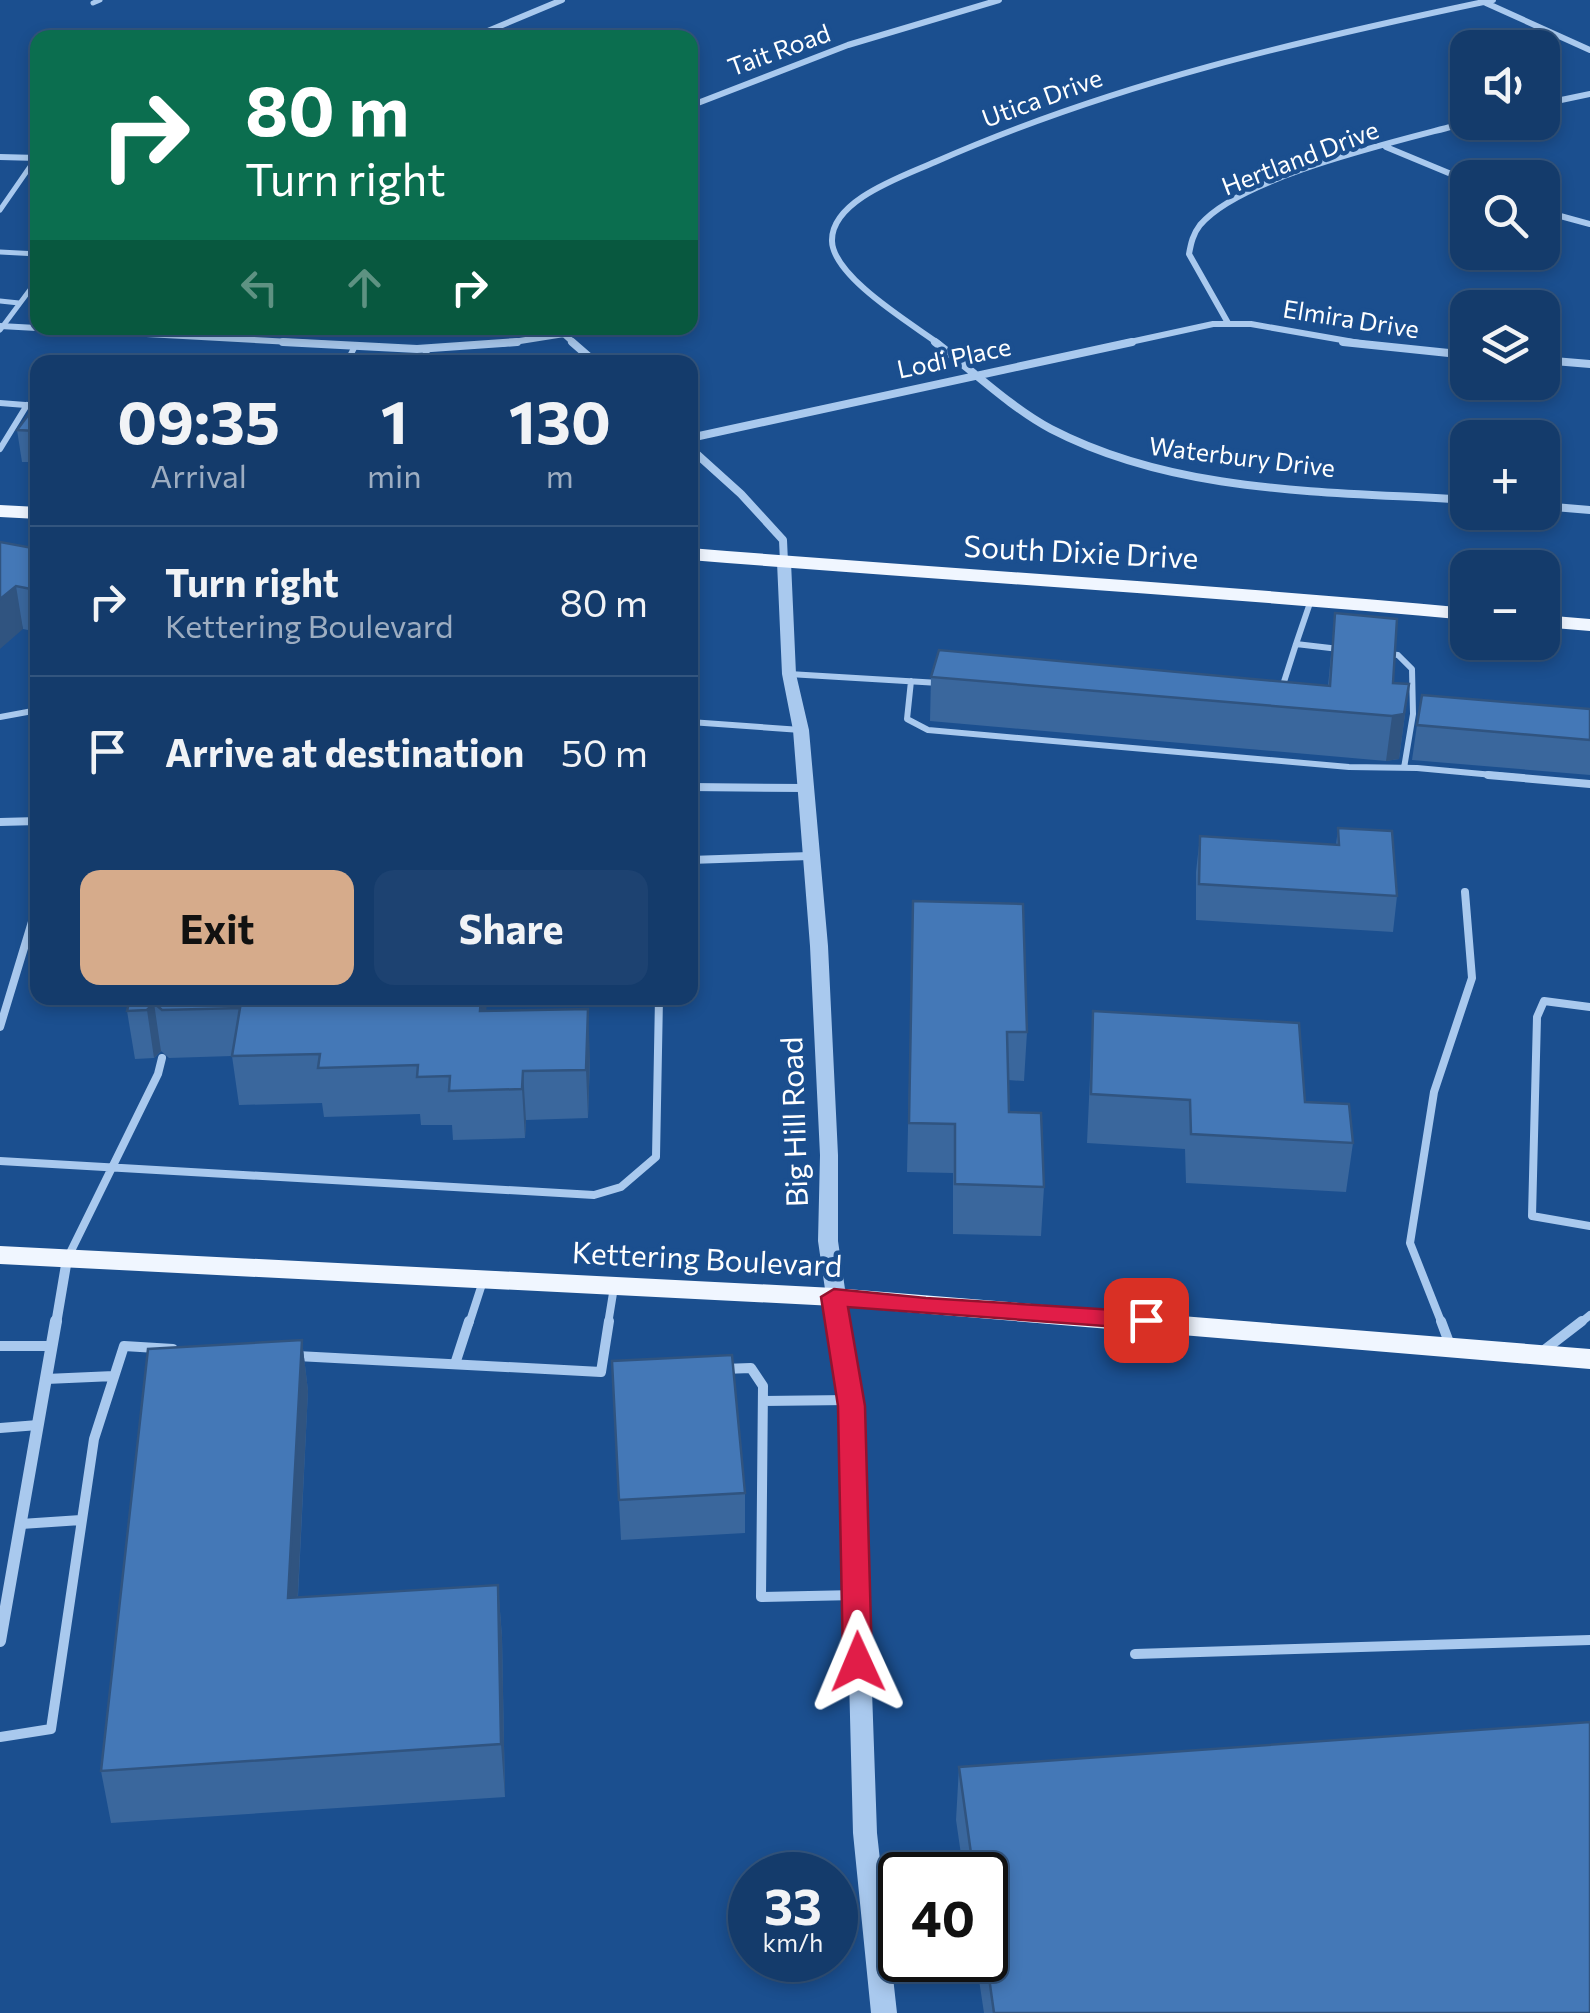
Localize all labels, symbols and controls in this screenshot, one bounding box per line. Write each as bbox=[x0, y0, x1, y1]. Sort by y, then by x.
street label: Tait Road bbox=[723, 17, 834, 81]
map controls bbox=[1450, 30, 1560, 660]
button: sound bbox=[1450, 30, 1560, 140]
street label: Utica Drive bbox=[978, 61, 1106, 133]
text: 80 m bbox=[245, 65, 409, 150]
icon: right bbox=[80, 70, 210, 200]
street label: Hertland Drive bbox=[1217, 113, 1382, 201]
text: Turn right bbox=[245, 150, 446, 205]
button: search bbox=[1450, 160, 1560, 270]
icon: left bbox=[232, 260, 287, 315]
icon: ahead bbox=[337, 260, 392, 315]
icon: right bbox=[442, 260, 497, 315]
button: layers bbox=[1450, 290, 1560, 400]
street label: Elmira Drive bbox=[1281, 292, 1421, 344]
street label: Lodi Place bbox=[894, 330, 1013, 384]
text: 09:35 bbox=[117, 383, 280, 456]
text: 1 bbox=[381, 383, 408, 456]
text: 130 bbox=[509, 383, 611, 456]
button: + bbox=[1450, 420, 1560, 530]
street label: Waterbury Drive bbox=[1147, 430, 1337, 482]
text: Arrival bbox=[150, 455, 247, 495]
text: min bbox=[367, 455, 422, 495]
text: m bbox=[546, 455, 574, 495]
street label: South Dixie Drive bbox=[963, 526, 1199, 575]
button: − bbox=[1450, 550, 1560, 660]
text: Turn right bbox=[165, 558, 339, 605]
icon: right bbox=[80, 574, 135, 629]
text: 80 m bbox=[560, 578, 648, 625]
text: Kettering Boulevard bbox=[165, 605, 453, 645]
icon: arrive bbox=[80, 724, 135, 779]
text: Arrive at destination bbox=[165, 728, 524, 775]
text: 50 m bbox=[561, 728, 648, 775]
button: Exit bbox=[80, 870, 354, 985]
button: Share bbox=[374, 870, 648, 985]
street label: Big Hill Road bbox=[771, 1036, 814, 1208]
street label: Kettering Boulevard bbox=[571, 1232, 843, 1283]
pin bbox=[1104, 1278, 1189, 1363]
icon: arrive bbox=[1119, 1293, 1174, 1348]
position arrow bbox=[806, 1610, 910, 1714]
speed limit sign: 40 bbox=[878, 1852, 1008, 1982]
text: 33 bbox=[764, 1874, 822, 1935]
text: km/h bbox=[763, 1927, 823, 1957]

